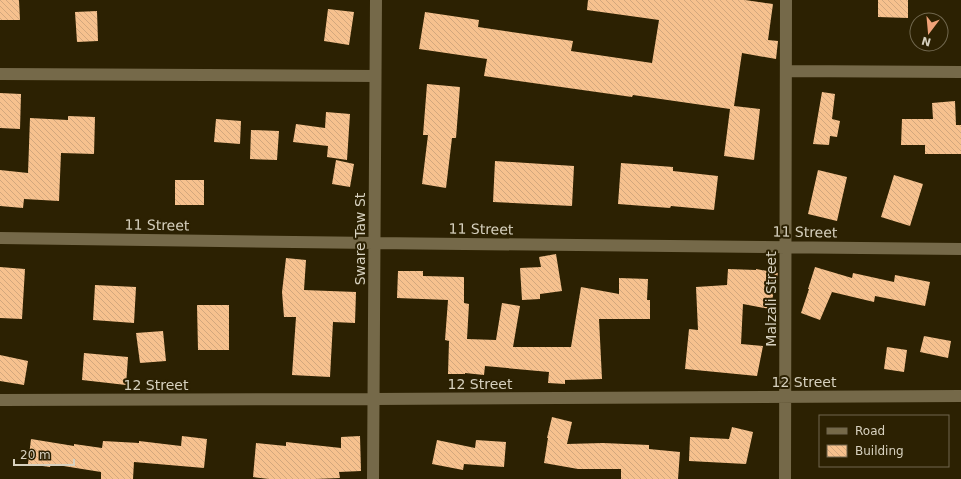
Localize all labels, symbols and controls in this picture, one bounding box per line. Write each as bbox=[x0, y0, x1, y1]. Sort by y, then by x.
north arrow bbox=[909, 12, 949, 52]
text: N bbox=[920, 34, 933, 49]
street label: Sware Taw St bbox=[352, 192, 368, 285]
street label: 11 Street bbox=[124, 216, 190, 234]
street label: 11 Street bbox=[448, 220, 514, 238]
street label: 11 Street bbox=[772, 223, 838, 241]
street label: Malzali Street bbox=[763, 251, 779, 347]
street label: 12 Street bbox=[772, 374, 837, 390]
street label: 12 Street bbox=[448, 376, 513, 392]
street label: 12 Street bbox=[124, 377, 189, 393]
legend bbox=[819, 415, 949, 467]
text: Road bbox=[855, 424, 885, 438]
scale bar bbox=[14, 441, 74, 467]
text: Building bbox=[855, 444, 904, 458]
text: 20 m bbox=[20, 448, 51, 462]

